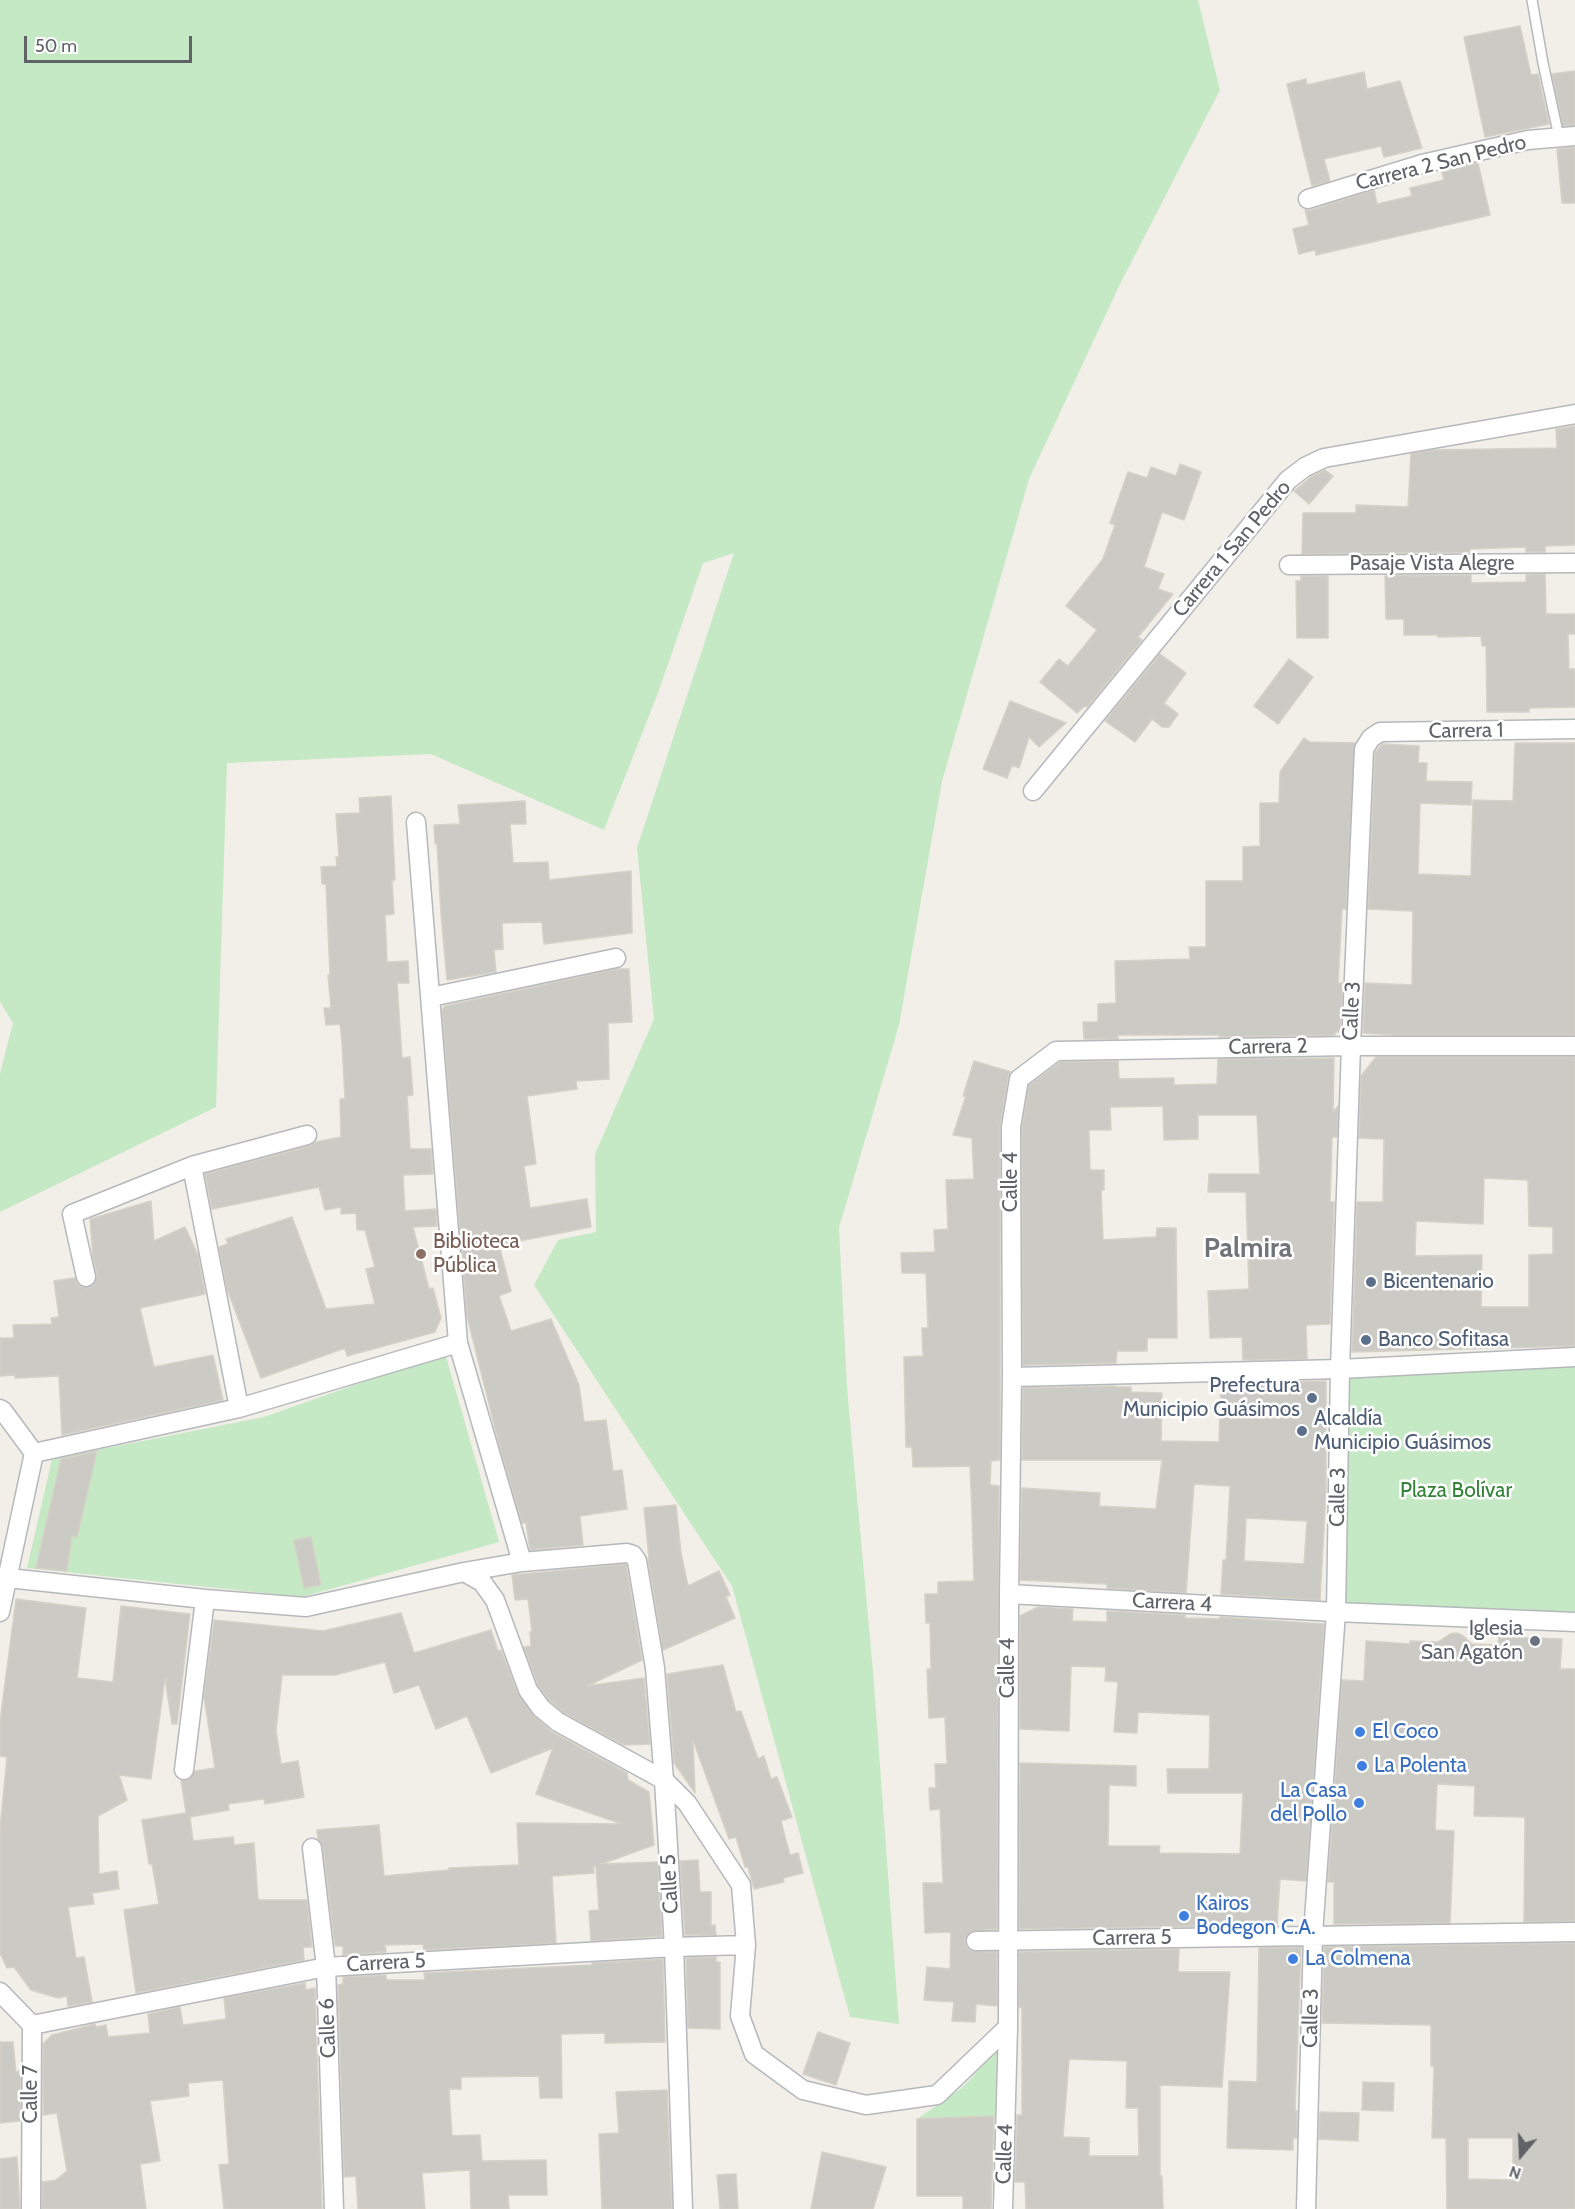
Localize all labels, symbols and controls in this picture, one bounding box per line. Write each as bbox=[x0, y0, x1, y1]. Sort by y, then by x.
scale bar bbox=[27, 24, 195, 62]
text: 50 m bbox=[35, 35, 77, 57]
street label: Carrera 2 San Pedro bbox=[1353, 130, 1529, 196]
street label: Carrera 1 San Pedro bbox=[1168, 476, 1296, 622]
street label: Pasaje Vista Alegre bbox=[1349, 551, 1515, 577]
street label: Carrera 1 bbox=[1428, 718, 1504, 744]
street label: Calle 3 bbox=[1338, 981, 1366, 1041]
street label: Carrera 2 bbox=[1228, 1034, 1308, 1060]
street label: Calle 4 bbox=[998, 1152, 1024, 1212]
place label: Biblioteca Pública bbox=[433, 1229, 520, 1279]
district label: Palmira bbox=[1204, 1233, 1292, 1265]
marker: Biblioteca Pública bbox=[414, 1247, 428, 1261]
place label: Bicentenario bbox=[1383, 1269, 1494, 1295]
marker: Bicentenario bbox=[1364, 1275, 1378, 1289]
place label: Banco Sofitasa bbox=[1378, 1327, 1509, 1353]
marker: Banco Sofitasa bbox=[1359, 1333, 1373, 1347]
place label: Prefectura Municipio Guásimos bbox=[1123, 1373, 1300, 1423]
marker: Prefectura Municipio Guásimos bbox=[1305, 1391, 1319, 1405]
place label: Alcaldía Municipio Guásimos bbox=[1314, 1406, 1491, 1456]
marker: Alcaldía Municipio Guásimos bbox=[1295, 1424, 1309, 1438]
street label: Calle 3 bbox=[1325, 1467, 1351, 1527]
park label: Plaza Bolívar bbox=[1400, 1478, 1512, 1504]
street label: Carrera 4 bbox=[1131, 1588, 1213, 1618]
place label: Iglesia San Agatón bbox=[1421, 1616, 1523, 1666]
marker: Iglesia San Agatón bbox=[1528, 1634, 1542, 1648]
street label: Calle 4 bbox=[995, 1638, 1021, 1698]
place label: El Coco bbox=[1372, 1719, 1438, 1745]
marker: El Coco bbox=[1353, 1725, 1367, 1739]
place label: La Polenta bbox=[1374, 1753, 1467, 1779]
marker: La Polenta bbox=[1355, 1759, 1369, 1773]
place label: La Casa del Pollo bbox=[1270, 1778, 1347, 1828]
marker: La Casa del Pollo bbox=[1352, 1796, 1366, 1810]
street label: Calle 5 bbox=[656, 1854, 684, 1914]
place label: Kairos Bodegon C.A. bbox=[1196, 1891, 1316, 1941]
marker: Kairos Bodegon C.A. bbox=[1177, 1909, 1191, 1923]
street label: Carrera 5 bbox=[1092, 1925, 1172, 1951]
place label: La Colmena bbox=[1305, 1946, 1410, 1972]
street label: Carrera 5 bbox=[346, 1948, 426, 1978]
marker: La Colmena bbox=[1286, 1952, 1300, 1966]
street label: Calle 3 bbox=[1298, 1988, 1324, 2048]
street label: Calle 6 bbox=[314, 1997, 342, 2059]
street label: Calle 7 bbox=[18, 2065, 44, 2123]
street label: Calle 4 bbox=[991, 2123, 1019, 2185]
north arrow bbox=[1491, 2125, 1551, 2185]
text: N bbox=[1507, 2162, 1523, 2183]

